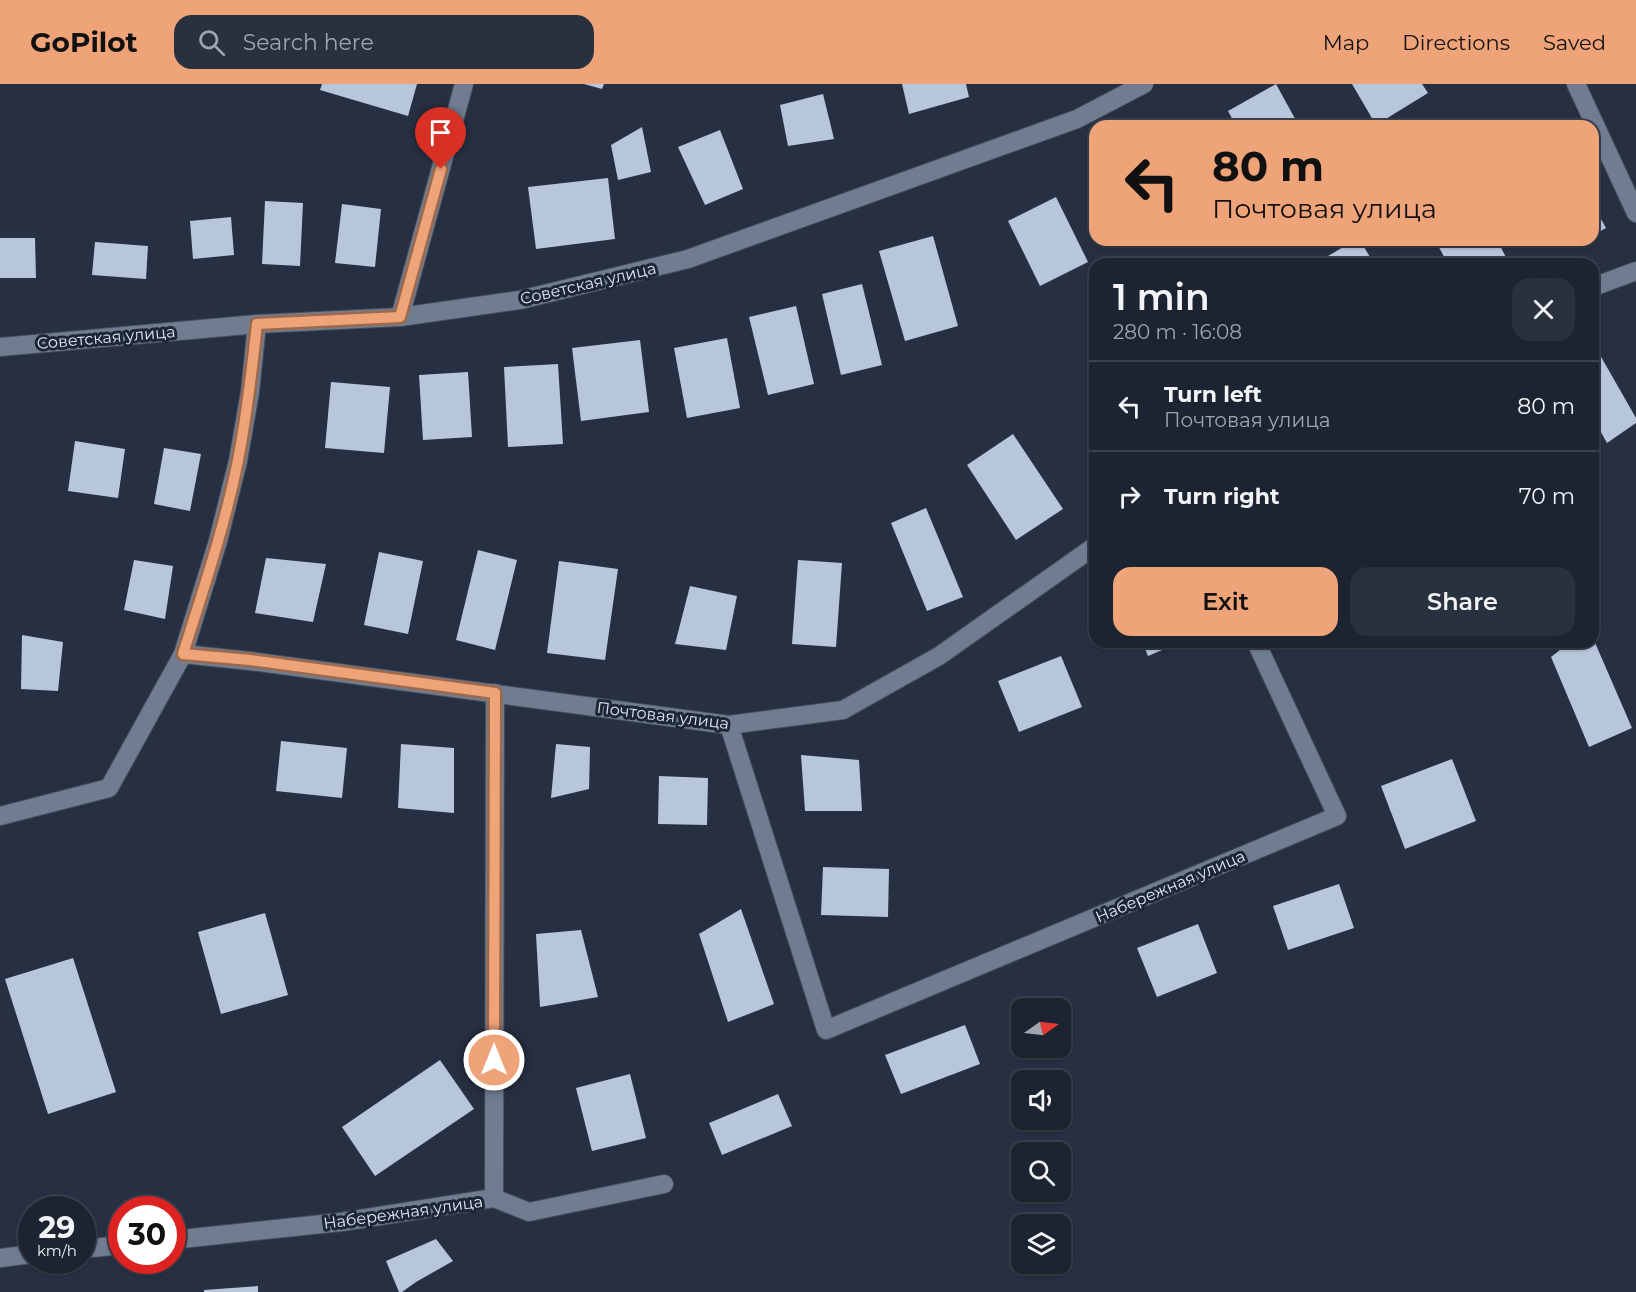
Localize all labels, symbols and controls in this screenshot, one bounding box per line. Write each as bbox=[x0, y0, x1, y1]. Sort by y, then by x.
search box bbox=[174, 15, 594, 69]
text: GoPilot bbox=[30, 25, 138, 59]
icon: search bbox=[195, 26, 228, 59]
text: Search here bbox=[243, 29, 374, 56]
text: Map bbox=[1323, 30, 1369, 55]
text: Directions bbox=[1402, 30, 1510, 55]
text: Saved bbox=[1543, 30, 1606, 55]
pin bbox=[415, 107, 466, 169]
icon: arrive bbox=[424, 116, 457, 149]
text: 80 m bbox=[1212, 140, 1324, 192]
icon: left bbox=[1113, 144, 1191, 222]
text: Почтовая улица bbox=[1212, 192, 1437, 225]
street label: Советская улица bbox=[518, 259, 658, 308]
text: 1 min bbox=[1113, 275, 1210, 319]
button: close bbox=[1512, 278, 1575, 341]
text: 280 m · 16:08 bbox=[1113, 320, 1242, 344]
street label: Советская улица bbox=[36, 322, 176, 353]
text: Turn left bbox=[1164, 381, 1262, 408]
icon: left bbox=[1113, 390, 1146, 423]
text: 80 m bbox=[1517, 393, 1575, 420]
text: Почтовая улица bbox=[1164, 408, 1331, 432]
icon: right bbox=[1113, 480, 1146, 513]
text: Turn right bbox=[1164, 483, 1279, 510]
text: 70 m bbox=[1519, 483, 1575, 510]
button: Exit bbox=[1113, 567, 1338, 636]
button: Share bbox=[1350, 567, 1575, 636]
street label: Почтовая улица bbox=[596, 698, 730, 733]
street label: Набережная улица bbox=[1093, 846, 1248, 927]
north arrow bbox=[1011, 998, 1071, 1058]
map controls bbox=[1011, 998, 1071, 1274]
position arrow bbox=[462, 1028, 526, 1092]
button: sound bbox=[1011, 1070, 1071, 1130]
button: search bbox=[1011, 1142, 1071, 1202]
street label: Набережная улица bbox=[322, 1192, 484, 1233]
speed limit sign: 30 bbox=[108, 1196, 186, 1274]
text: 29 bbox=[39, 1209, 75, 1246]
button: layers bbox=[1011, 1214, 1071, 1274]
text: km/h bbox=[37, 1241, 77, 1260]

